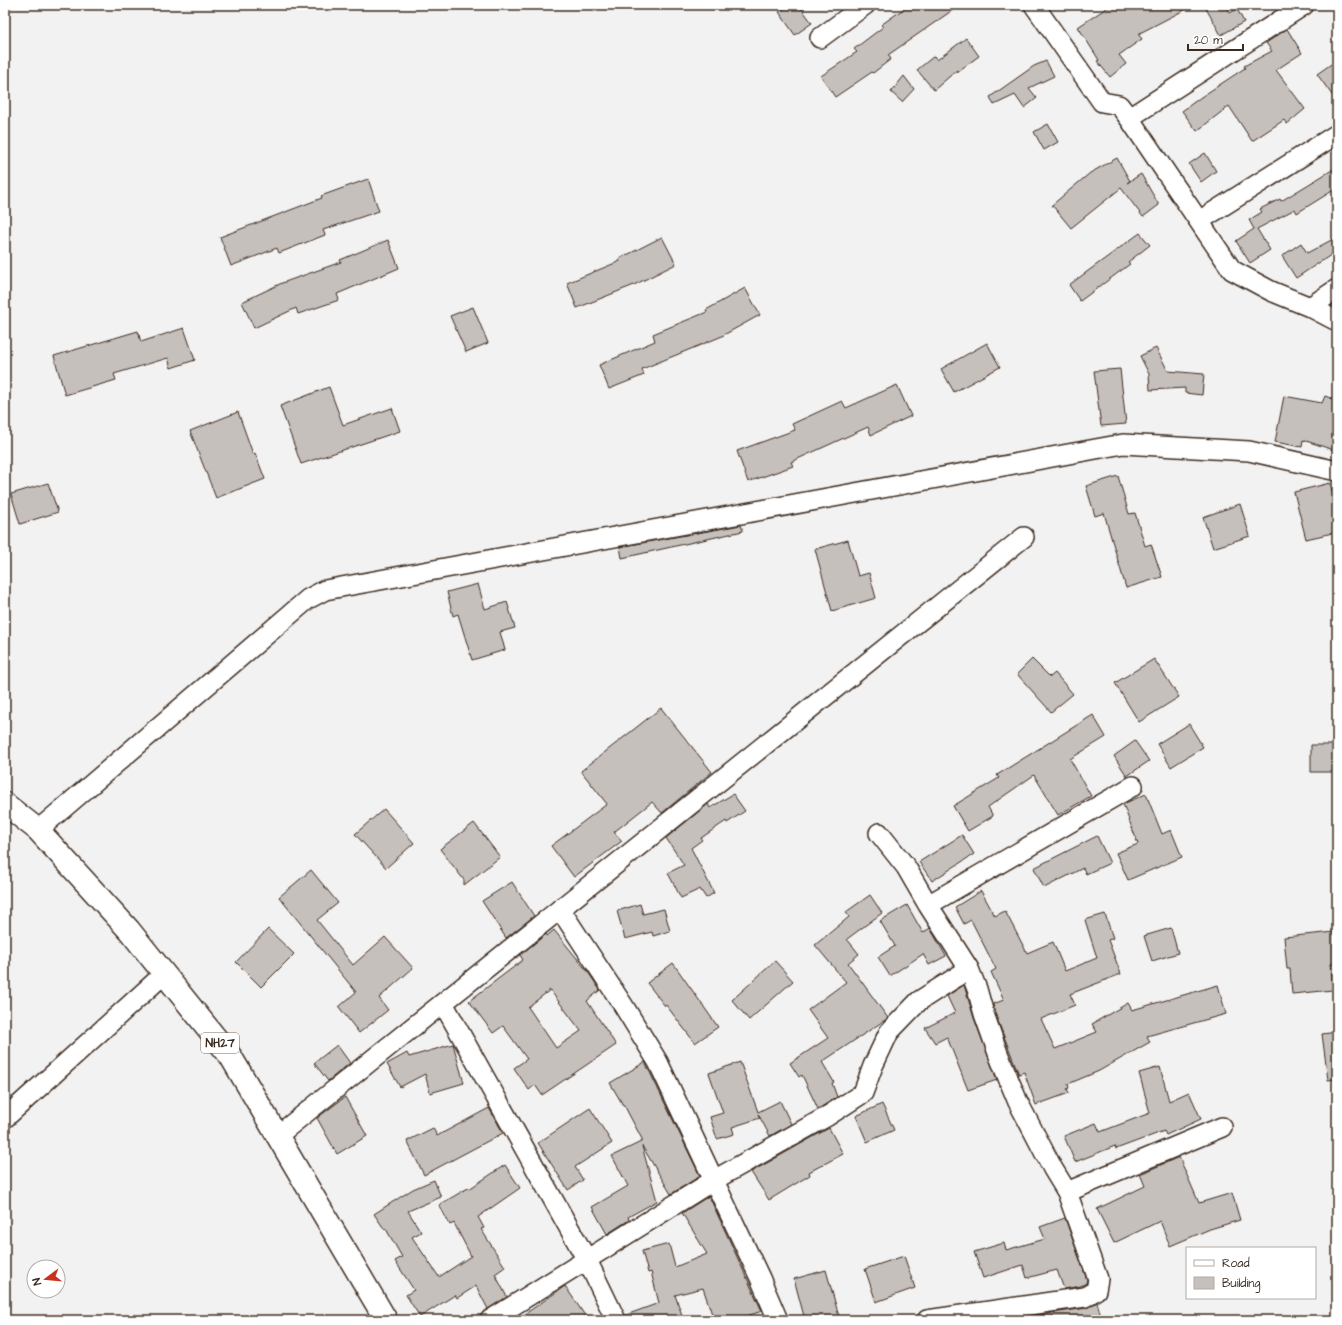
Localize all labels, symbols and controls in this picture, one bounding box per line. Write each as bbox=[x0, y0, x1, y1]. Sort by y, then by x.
scale bar bbox=[1188, 26, 1243, 52]
text: 20 m bbox=[1194, 32, 1223, 49]
road number: NH27 bbox=[201, 1033, 239, 1053]
legend bbox=[1186, 1247, 1316, 1299]
text: Road bbox=[1222, 1255, 1250, 1272]
north arrow bbox=[26, 1259, 66, 1299]
text: Building bbox=[1222, 1275, 1260, 1293]
text: N bbox=[29, 1276, 45, 1287]

